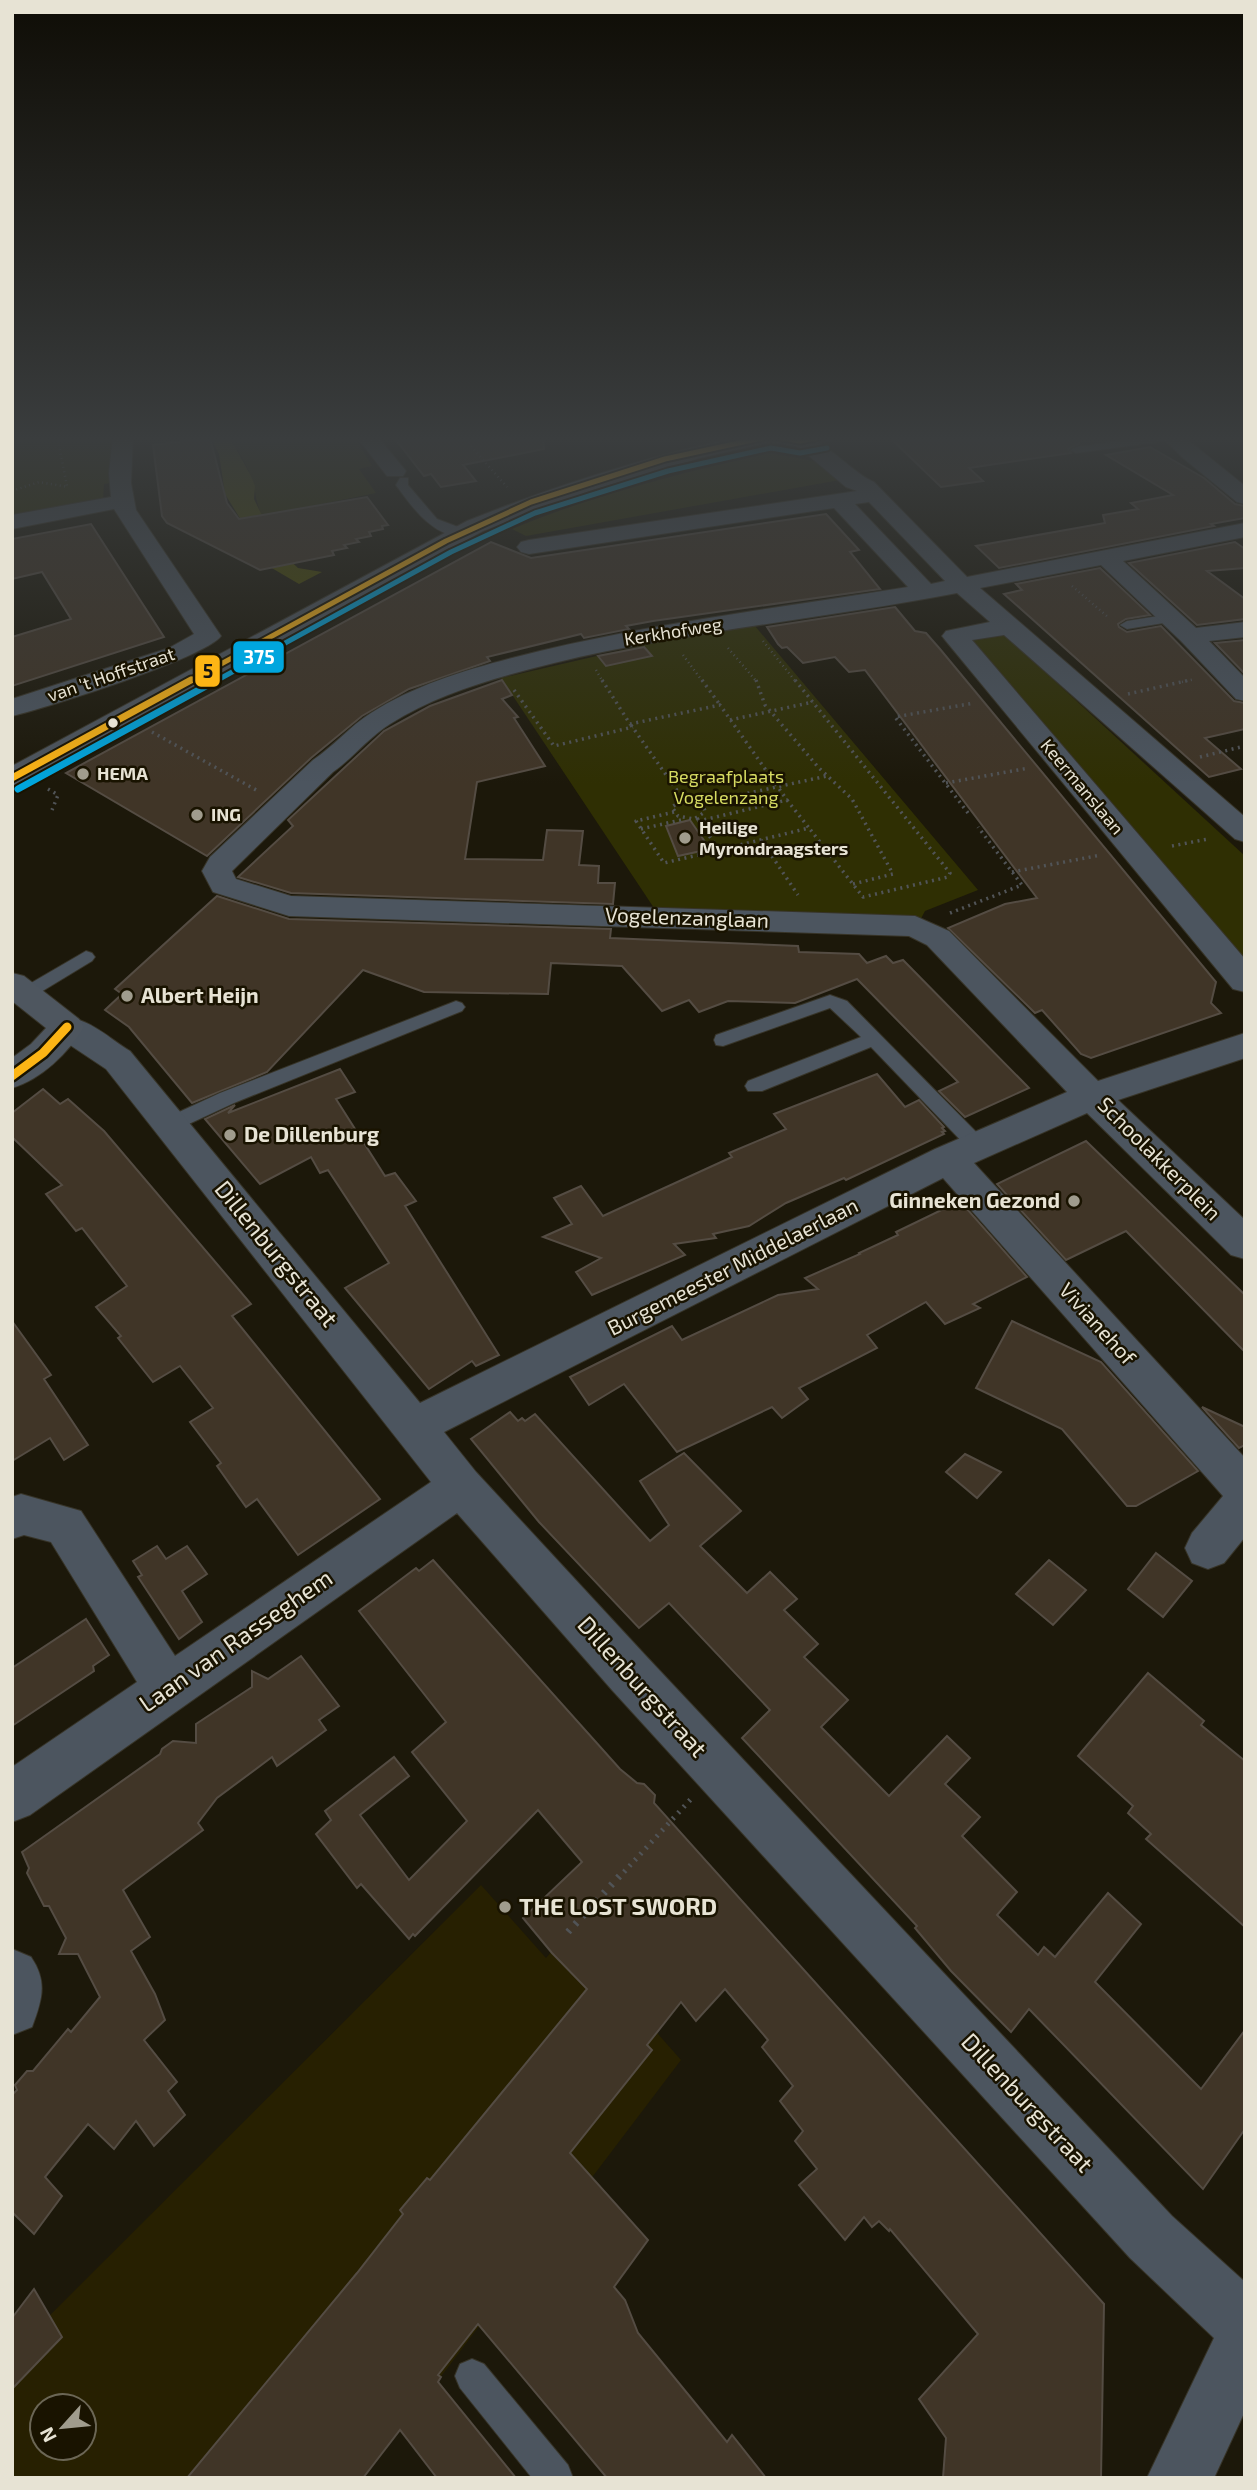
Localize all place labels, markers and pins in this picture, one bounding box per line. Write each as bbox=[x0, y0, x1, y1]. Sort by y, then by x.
unlabelled marker bbox=[106, 716, 120, 730]
place label: HEMA bbox=[97, 762, 148, 784]
marker: HEMA bbox=[75, 766, 91, 782]
place label: ING bbox=[211, 803, 241, 825]
marker: ING bbox=[189, 807, 205, 823]
place label: Heilige Myrondraagsters bbox=[699, 816, 848, 859]
marker: Heilige Myrondraagsters bbox=[677, 830, 693, 846]
place label: Albert Heijn bbox=[141, 982, 259, 1007]
marker: Albert Heijn bbox=[119, 988, 135, 1004]
place label: De Dillenburg bbox=[244, 1121, 379, 1146]
marker: De Dillenburg bbox=[222, 1127, 238, 1143]
place label: Ginneken Gezond bbox=[889, 1187, 1060, 1212]
marker: Ginneken Gezond bbox=[1066, 1193, 1082, 1209]
place label: THE LOST SWORD bbox=[519, 1891, 717, 1920]
marker: THE LOST SWORD bbox=[497, 1899, 513, 1915]

